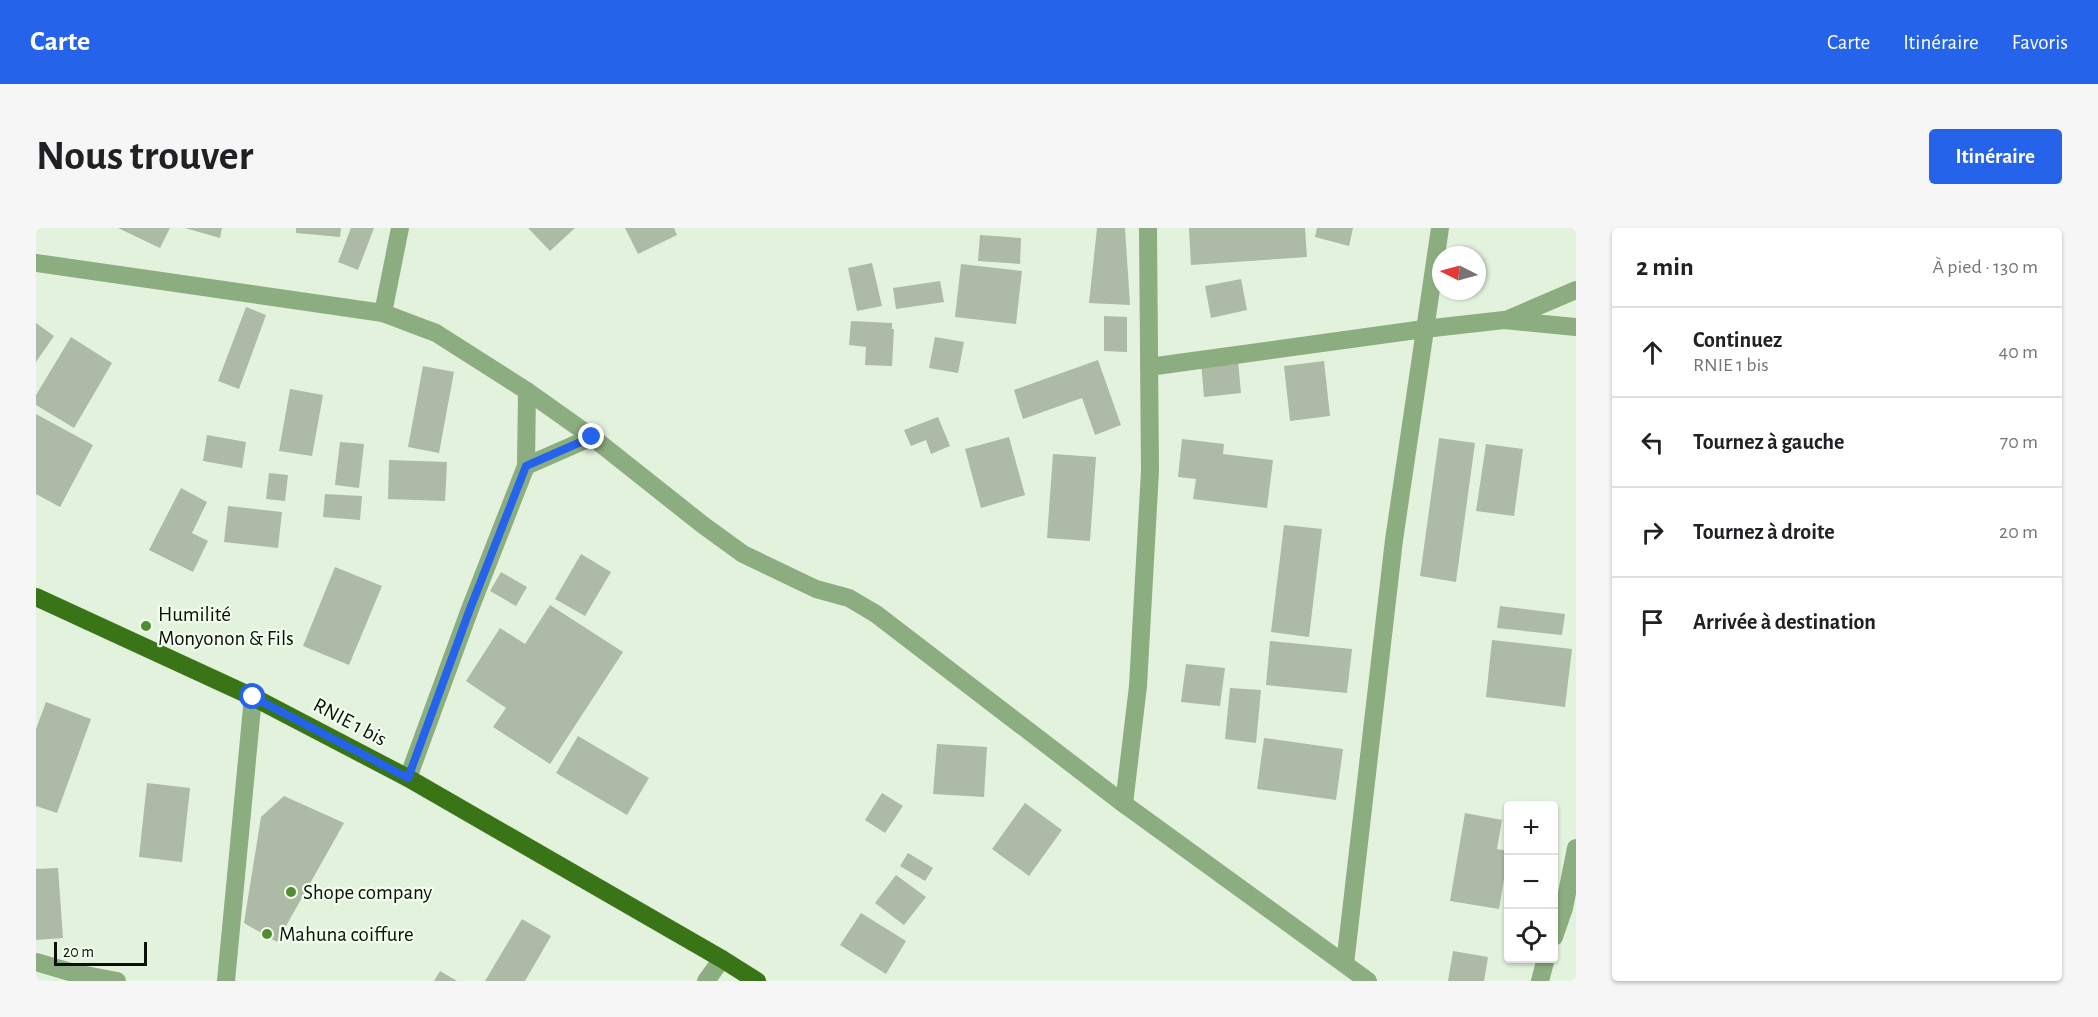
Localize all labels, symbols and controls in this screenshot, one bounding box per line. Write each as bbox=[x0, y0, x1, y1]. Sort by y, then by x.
text: Carte bbox=[30, 28, 90, 56]
text: Carte bbox=[1827, 32, 1870, 53]
text: Itinéraire bbox=[1903, 32, 1979, 53]
text: Favoris bbox=[2012, 32, 2068, 53]
button: Itinéraire bbox=[1929, 129, 2062, 184]
text: Nous trouver bbox=[36, 135, 253, 177]
north arrow bbox=[1432, 246, 1486, 300]
text: 2 min bbox=[1636, 254, 1694, 280]
text: À pied · 130 m bbox=[1932, 257, 2038, 277]
text: Continuez bbox=[1693, 329, 1782, 351]
icon: ahead bbox=[1636, 336, 1669, 369]
text: 40 m bbox=[1999, 342, 2038, 362]
text: RNIE 1 bis bbox=[1693, 355, 1769, 375]
route end bbox=[578, 423, 604, 449]
icon: left bbox=[1636, 426, 1669, 459]
text: Tournez à gauche bbox=[1693, 431, 1844, 453]
text: 70 m bbox=[2000, 432, 2038, 452]
icon: right bbox=[1636, 516, 1669, 549]
text: Tournez à droite bbox=[1693, 521, 1835, 543]
text: 20 m bbox=[1999, 522, 2038, 542]
place label: Humilité Monyonon & Fils bbox=[158, 604, 294, 649]
icon: arrive bbox=[1636, 606, 1669, 639]
text: Arrivée à destination bbox=[1693, 611, 1876, 633]
marker: Humilité Monyonon & Fils bbox=[139, 619, 153, 633]
route start bbox=[239, 683, 265, 709]
street label: RNIE 1 bis bbox=[310, 694, 390, 750]
map controls bbox=[1504, 801, 1558, 963]
button: + bbox=[1504, 801, 1558, 855]
button: − bbox=[1504, 855, 1558, 909]
place label: Shope company bbox=[303, 882, 432, 903]
marker: Shope company bbox=[284, 885, 298, 899]
button: locate bbox=[1504, 909, 1558, 963]
place label: Mahuna coiffure bbox=[279, 924, 414, 945]
marker: Mahuna coiffure bbox=[260, 927, 274, 941]
scale bar bbox=[54, 939, 147, 966]
text: 20 m bbox=[63, 944, 94, 960]

